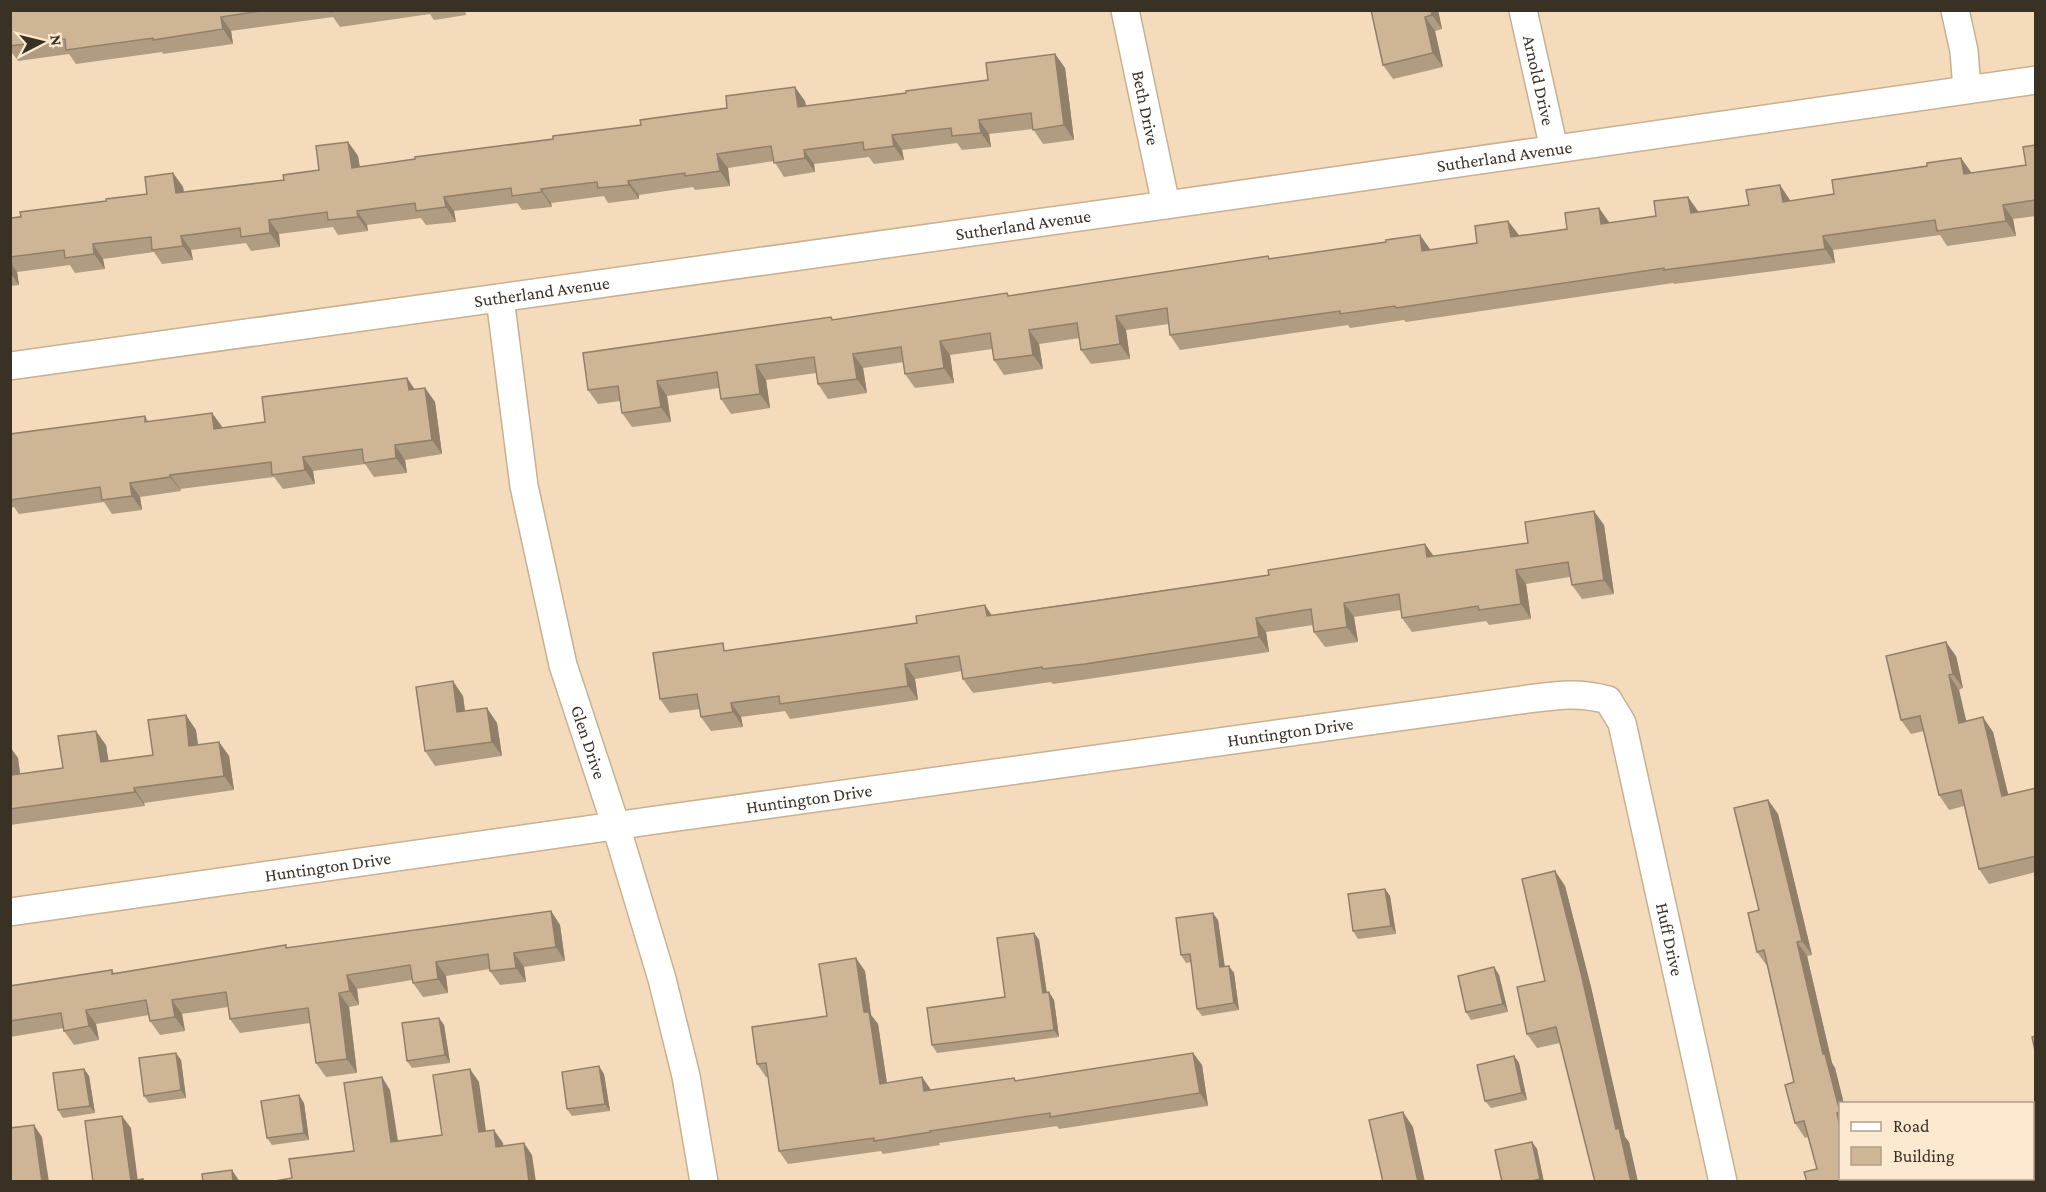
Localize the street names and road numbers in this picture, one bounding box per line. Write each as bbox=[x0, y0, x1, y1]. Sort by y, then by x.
street label: Arnold Drive bbox=[1519, 33, 1558, 127]
street label: Beth Drive bbox=[1128, 69, 1163, 147]
street label: Sutherland Avenue bbox=[1435, 137, 1573, 176]
street label: Sutherland Avenue bbox=[954, 206, 1092, 244]
street label: Sutherland Avenue bbox=[473, 273, 611, 311]
street label: Glen Drive bbox=[567, 703, 610, 782]
street label: Huntington Drive bbox=[1226, 713, 1355, 751]
street label: Huntington Drive bbox=[745, 780, 873, 817]
street label: Huntington Drive bbox=[263, 848, 392, 886]
street label: Huff Drive bbox=[1652, 901, 1687, 978]

